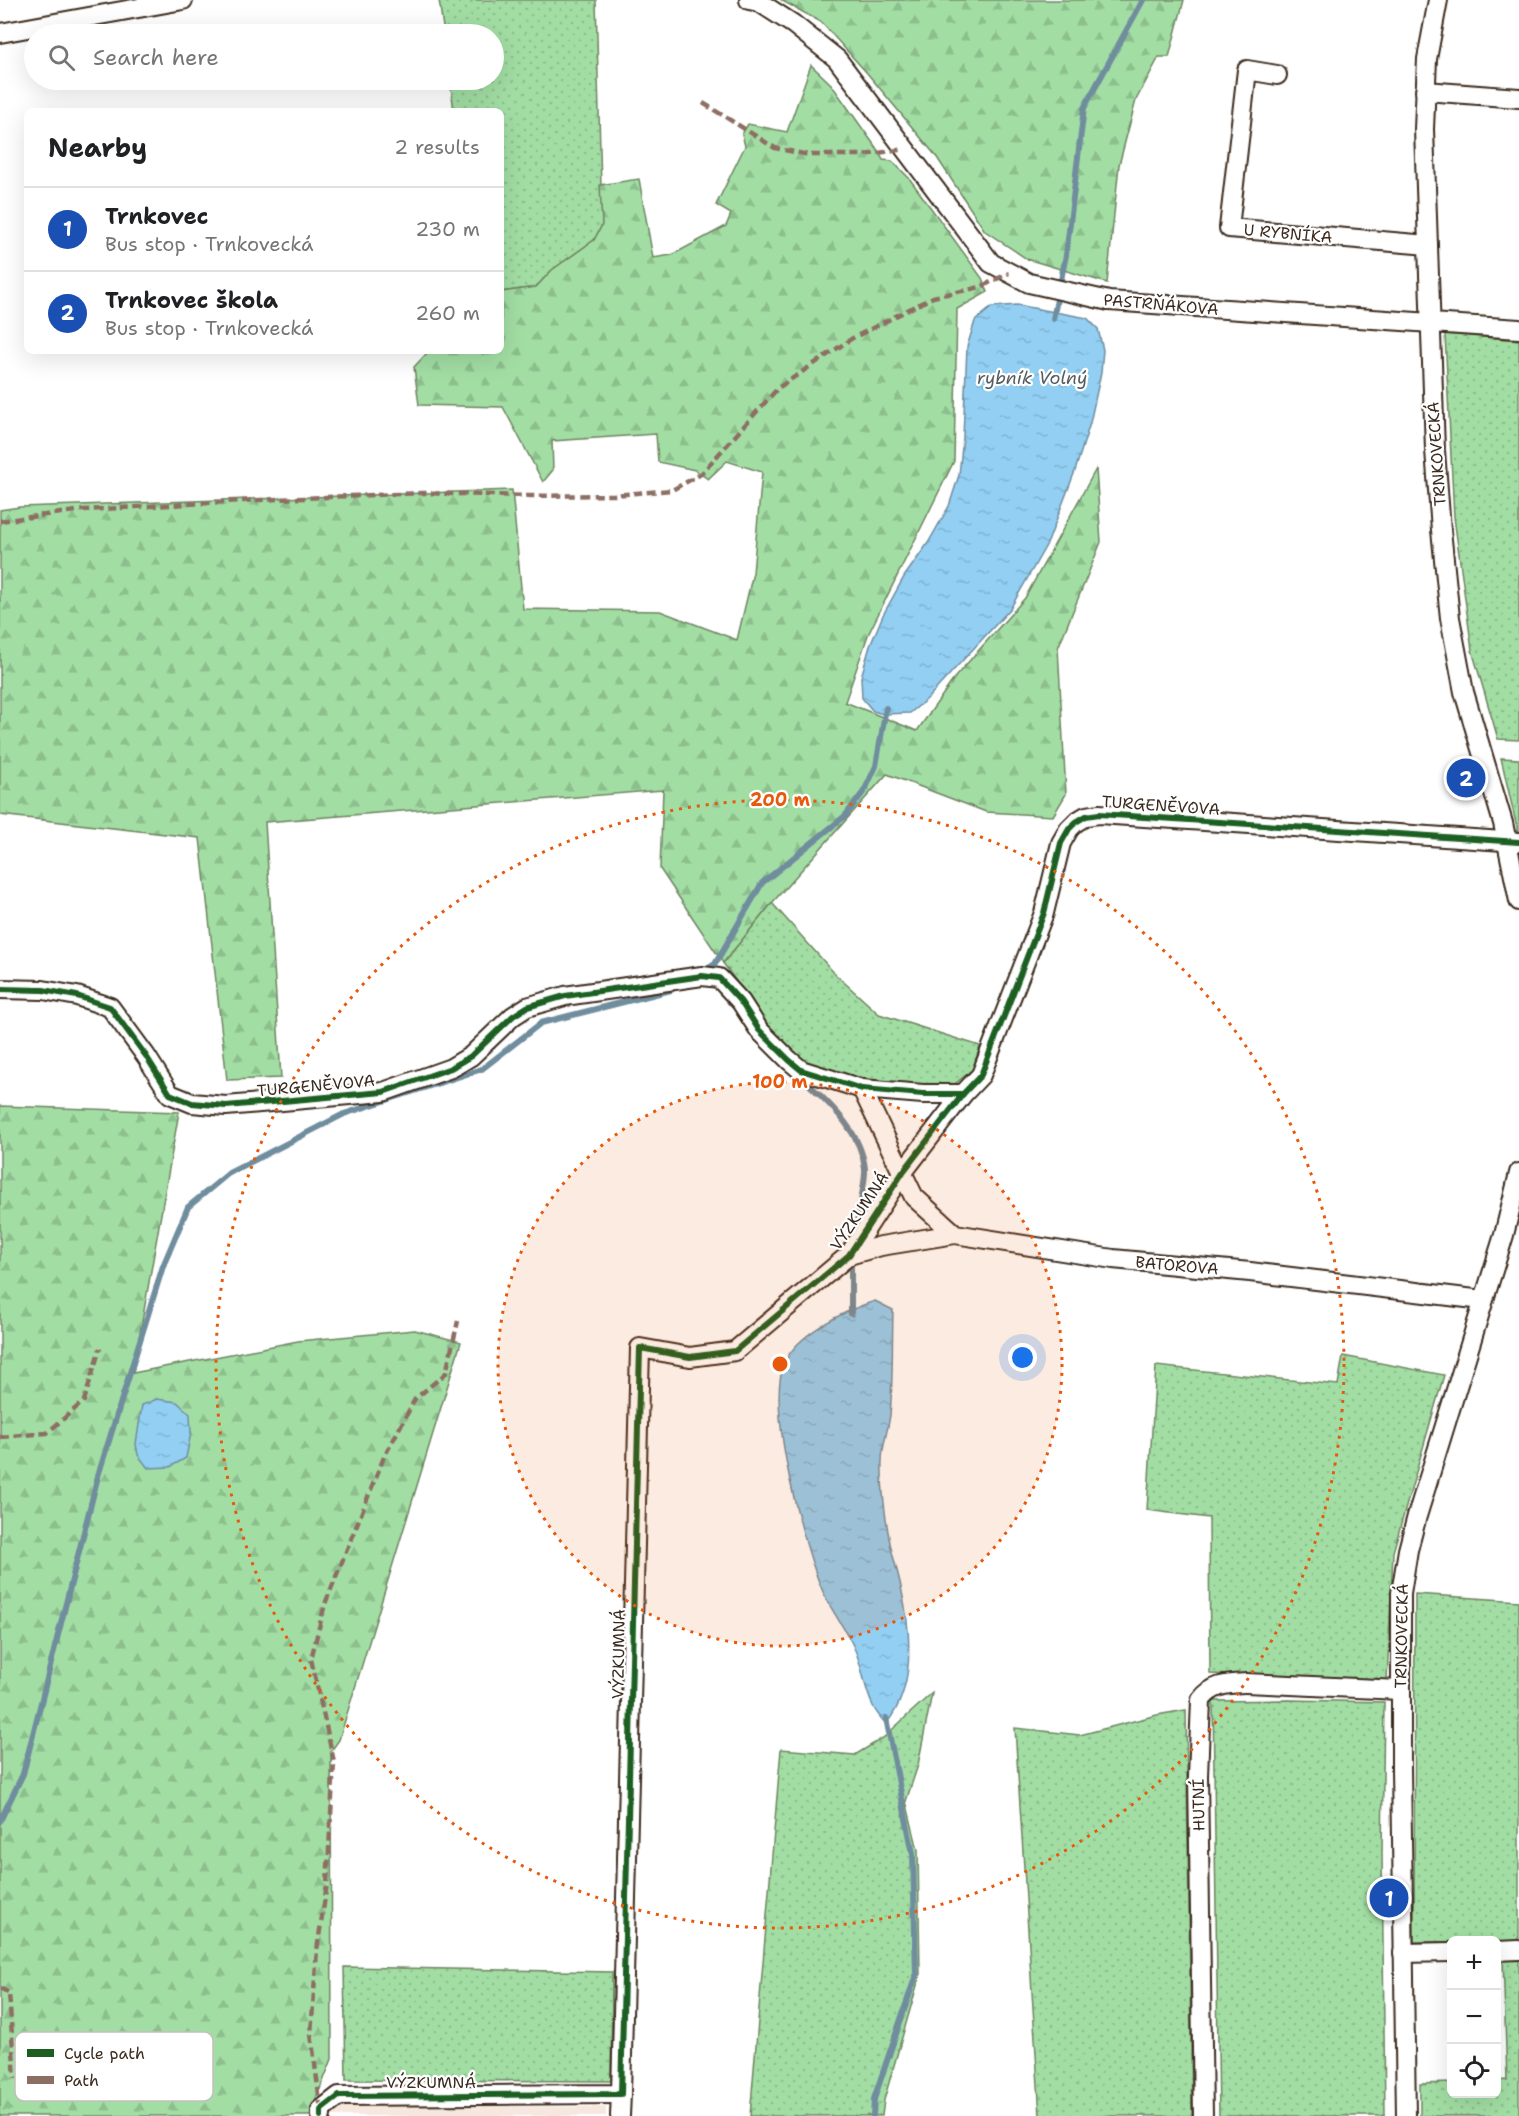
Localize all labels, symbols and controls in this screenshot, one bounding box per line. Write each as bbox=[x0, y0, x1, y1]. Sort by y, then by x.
search box bbox=[24, 24, 504, 90]
icon: search bbox=[45, 41, 78, 74]
text: Search here bbox=[93, 43, 219, 72]
text: Nearby bbox=[48, 130, 147, 165]
text: 2 results bbox=[394, 134, 480, 160]
text: Trnkovec bbox=[105, 202, 208, 231]
text: 1 bbox=[63, 216, 72, 242]
text: 230 m bbox=[415, 216, 480, 242]
street label: U RYBNÍKA bbox=[1243, 219, 1333, 248]
text: Bus stop · Trnkovecká bbox=[105, 231, 313, 257]
text: Trnkovec škola bbox=[105, 286, 278, 315]
street label: PASTRŇÁKOVA bbox=[1103, 289, 1219, 320]
text: 2 bbox=[61, 300, 75, 326]
text: 260 m bbox=[415, 300, 480, 326]
text: Bus stop · Trnkovecká bbox=[105, 315, 313, 341]
water label: rybník Volný bbox=[977, 366, 1087, 390]
street label: TRNKOVECKÁ bbox=[1422, 401, 1451, 507]
pin: 2 bbox=[1446, 756, 1486, 800]
text: 200 m bbox=[750, 788, 811, 812]
street label: TURGENĚVOVA bbox=[1101, 791, 1221, 820]
street label: TURGENĚVOVA bbox=[256, 1070, 376, 1101]
text: 100 m bbox=[752, 1070, 808, 1094]
street label: VÝZKUMNÁ bbox=[826, 1168, 893, 1255]
street label: BATOROVA bbox=[1134, 1251, 1219, 1280]
your location bbox=[1008, 1343, 1037, 1372]
centre of rings bbox=[770, 1354, 790, 1374]
street label: TRNKOVECKÁ bbox=[1390, 1583, 1413, 1689]
street label: VÝZKUMNÁ bbox=[607, 1609, 630, 1699]
street label: HUTNÍ bbox=[1188, 1778, 1209, 1831]
pin: 1 bbox=[1370, 1876, 1408, 1920]
map controls bbox=[1447, 1936, 1501, 2098]
button: + bbox=[1447, 1936, 1501, 1990]
button: − bbox=[1447, 1990, 1501, 2044]
legend bbox=[15, 2032, 213, 2101]
text: Cycle path bbox=[64, 2043, 145, 2064]
button: locate bbox=[1447, 2044, 1501, 2098]
text: Path bbox=[64, 2070, 99, 2091]
street label: VÝZKUMNÁ bbox=[386, 2072, 476, 2093]

